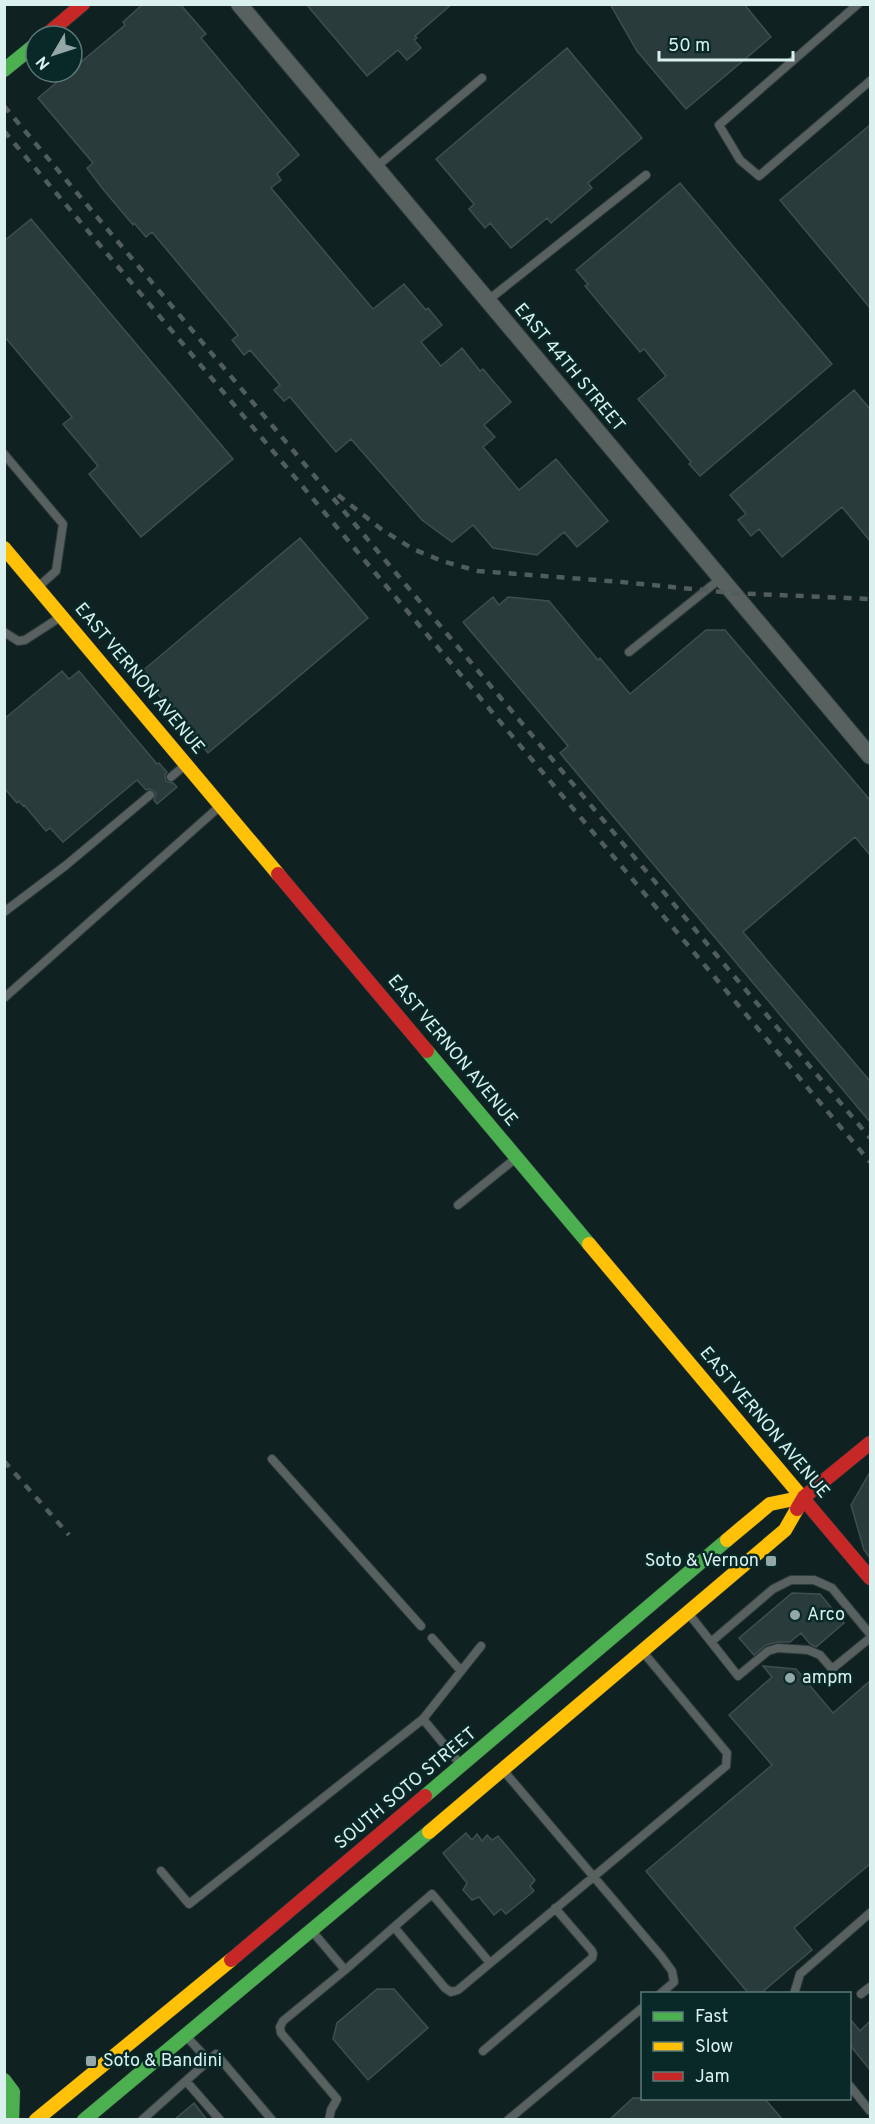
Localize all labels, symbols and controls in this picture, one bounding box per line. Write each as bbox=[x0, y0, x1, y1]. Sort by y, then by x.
north arrow bbox=[24, 24, 84, 84]
scale bar bbox=[659, 24, 792, 62]
text: 50 m bbox=[668, 35, 710, 58]
text: N bbox=[33, 51, 55, 73]
street label: EAST 44TH STREET bbox=[508, 299, 630, 437]
street label: EAST VERNON AVENUE bbox=[69, 598, 209, 760]
street label: EAST VERNON AVENUE bbox=[382, 970, 522, 1132]
street label: EAST VERNON AVENUE bbox=[694, 1342, 834, 1504]
place label: Soto & Vernon bbox=[645, 1550, 759, 1573]
marker: Soto & Vernon bbox=[764, 1554, 778, 1568]
place label: Arco bbox=[807, 1604, 845, 1627]
marker: Arco bbox=[788, 1608, 802, 1622]
place label: ampm bbox=[802, 1667, 853, 1690]
marker: ampm bbox=[783, 1671, 797, 1685]
street label: SOUTH SOTO STREET bbox=[330, 1723, 482, 1855]
legend bbox=[641, 1992, 851, 2100]
text: Fast bbox=[695, 2006, 728, 2029]
text: Slow bbox=[695, 2036, 733, 2059]
place label: Soto & Bandini bbox=[103, 2050, 222, 2073]
marker: Soto & Bandini bbox=[84, 2054, 98, 2068]
text: Jam bbox=[695, 2066, 730, 2089]

